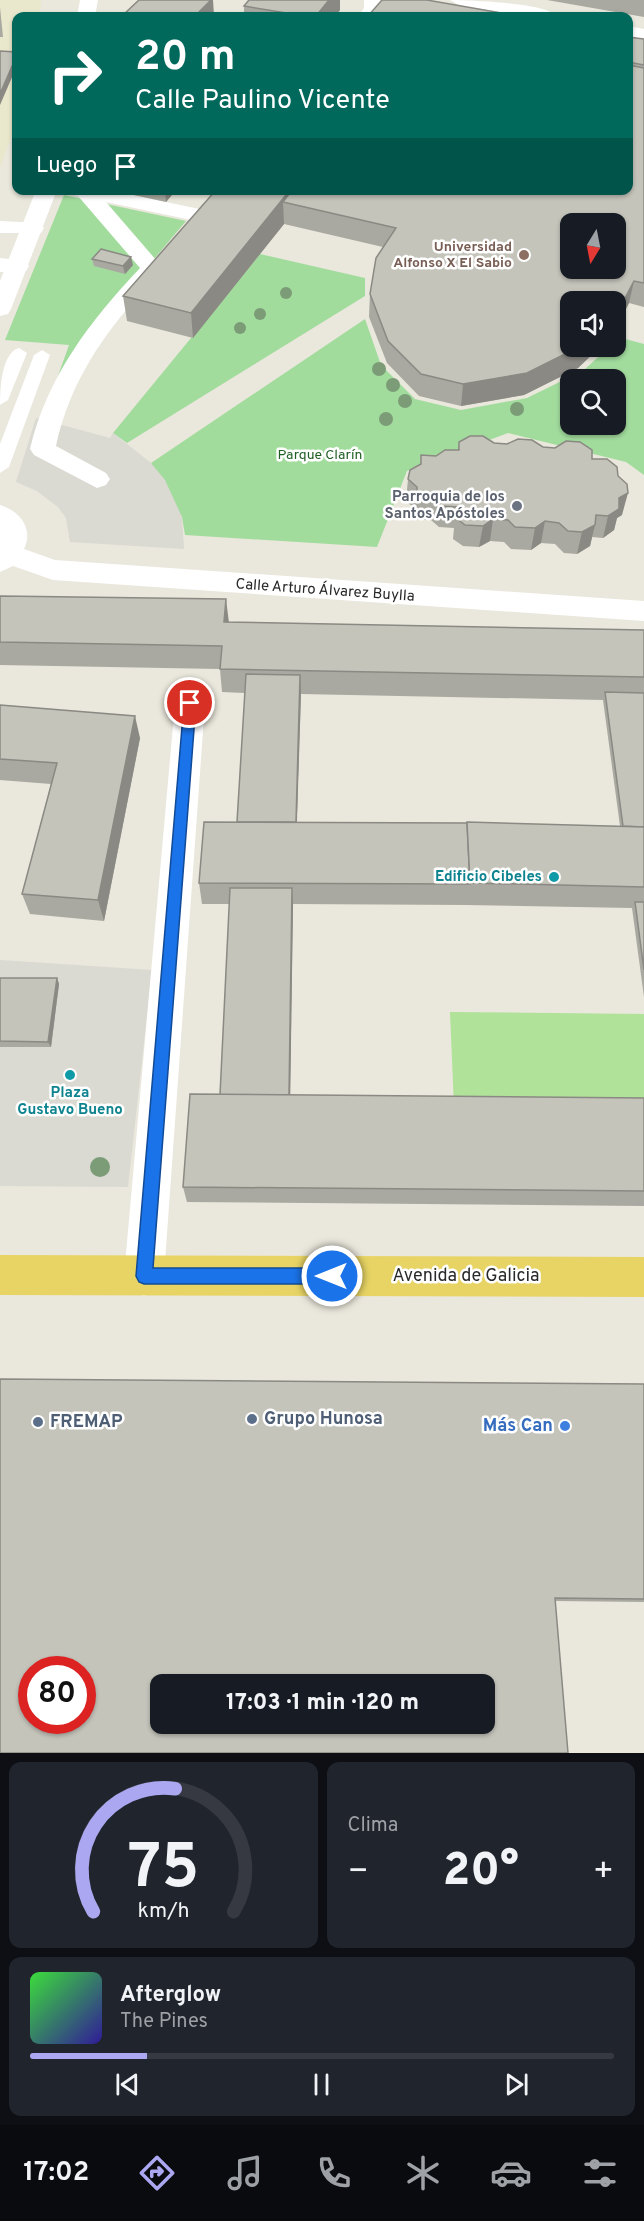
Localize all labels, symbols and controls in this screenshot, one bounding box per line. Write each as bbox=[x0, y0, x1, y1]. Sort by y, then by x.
text: 20 m bbox=[135, 32, 236, 85]
icon: right bbox=[36, 36, 114, 114]
text: Calle Paulino Vicente bbox=[135, 84, 390, 118]
icon: arrive bbox=[109, 150, 142, 183]
text: Luego bbox=[36, 153, 97, 180]
north arrow bbox=[560, 213, 626, 279]
map controls bbox=[560, 213, 626, 435]
place label: Universidad Alfonso X El Sabio bbox=[393, 239, 512, 272]
marker: Universidad Alfonso X El Sabio bbox=[517, 248, 531, 262]
button: sound bbox=[560, 291, 626, 357]
button: search bbox=[560, 369, 626, 435]
park label: Parque Clarín bbox=[278, 447, 362, 464]
place label: Parroquia de los Santos Apóstoles bbox=[385, 488, 505, 524]
marker: Parroquia de los Santos Apóstoles bbox=[510, 499, 524, 513]
street label: Calle Arturo Álvarez Buylla bbox=[235, 574, 415, 607]
pin bbox=[164, 677, 215, 728]
icon: arrive bbox=[173, 686, 206, 719]
place label: Edificio Cibeles bbox=[435, 868, 542, 887]
marker: Edificio Cibeles bbox=[547, 870, 561, 884]
marker: Plaza Gustavo Bueno bbox=[63, 1068, 77, 1082]
place label: Plaza Gustavo Bueno bbox=[17, 1084, 123, 1120]
position arrow bbox=[300, 1244, 364, 1308]
street label: Avenida de Galicia bbox=[392, 1265, 540, 1288]
place label: Grupo Hunosa bbox=[264, 1408, 383, 1431]
place label: FREMAP bbox=[50, 1411, 123, 1434]
marker: Grupo Hunosa bbox=[245, 1412, 259, 1426]
marker: FREMAP bbox=[31, 1415, 45, 1429]
place label: Más Can bbox=[483, 1415, 553, 1438]
marker: Más Can bbox=[558, 1419, 572, 1433]
speed limit sign: 80 bbox=[18, 1656, 96, 1734]
text: 17:03 · 1 min · 120 m bbox=[226, 1690, 419, 1717]
text: Clima bbox=[348, 1813, 398, 1839]
text: 75 bbox=[127, 1831, 199, 1910]
text: 20° bbox=[443, 1844, 519, 1901]
text: − bbox=[348, 1852, 369, 1894]
text: + bbox=[593, 1852, 614, 1894]
text: km/h bbox=[137, 1898, 189, 1925]
text: Afterglow bbox=[120, 1982, 221, 2009]
text: The Pines bbox=[120, 2009, 208, 2035]
icon: previous bbox=[111, 2068, 144, 2101]
icon: pause bbox=[305, 2068, 338, 2101]
icon: next bbox=[500, 2068, 533, 2101]
icon: directions bbox=[136, 2152, 178, 2194]
icon: music bbox=[224, 2152, 266, 2194]
icon: phone bbox=[313, 2152, 355, 2194]
icon: climate bbox=[402, 2152, 444, 2194]
icon: car bbox=[490, 2152, 532, 2194]
icon: filters bbox=[579, 2152, 621, 2194]
text: 17:02 bbox=[23, 2156, 89, 2190]

